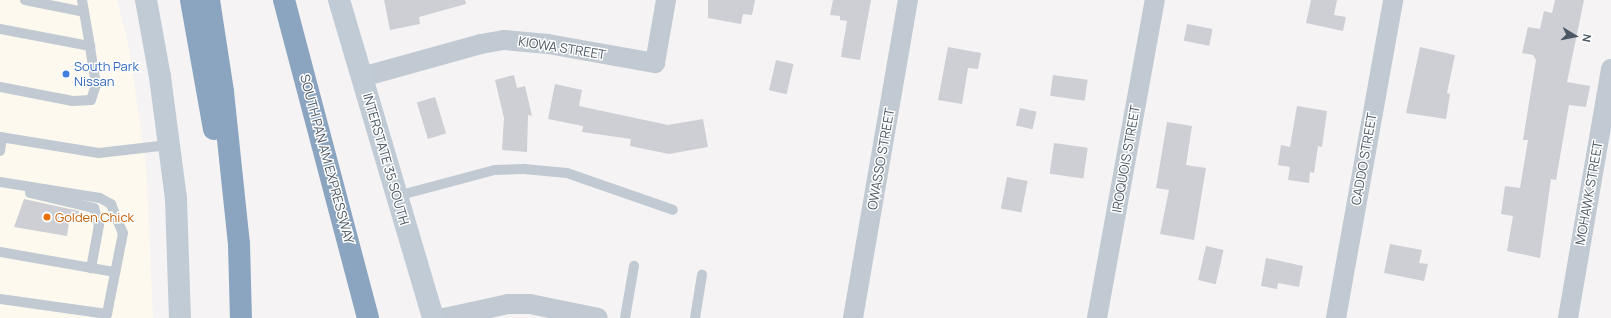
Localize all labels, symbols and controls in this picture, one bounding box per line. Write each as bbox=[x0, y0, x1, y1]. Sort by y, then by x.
north arrow bbox=[1555, 16, 1595, 56]
street label: KIOWA STREET bbox=[517, 33, 607, 63]
text: N bbox=[1579, 33, 1595, 43]
place label: South Park Nissan bbox=[74, 59, 139, 90]
marker: South Park Nissan bbox=[61, 69, 71, 79]
street label: SOUTH PAN AM EXPRESSWAY bbox=[297, 73, 357, 245]
street label: INTERSTATE 35 SOUTH bbox=[360, 91, 412, 227]
street label: IROQUOIS STREET bbox=[1109, 104, 1143, 214]
street label: OWASSO STREET bbox=[864, 107, 898, 211]
street label: CADDO STREET bbox=[1348, 112, 1380, 206]
street label: MOHAWK STREET bbox=[1572, 140, 1606, 246]
place label: Golden Chick bbox=[55, 209, 134, 225]
marker: Golden Chick bbox=[42, 212, 52, 222]

